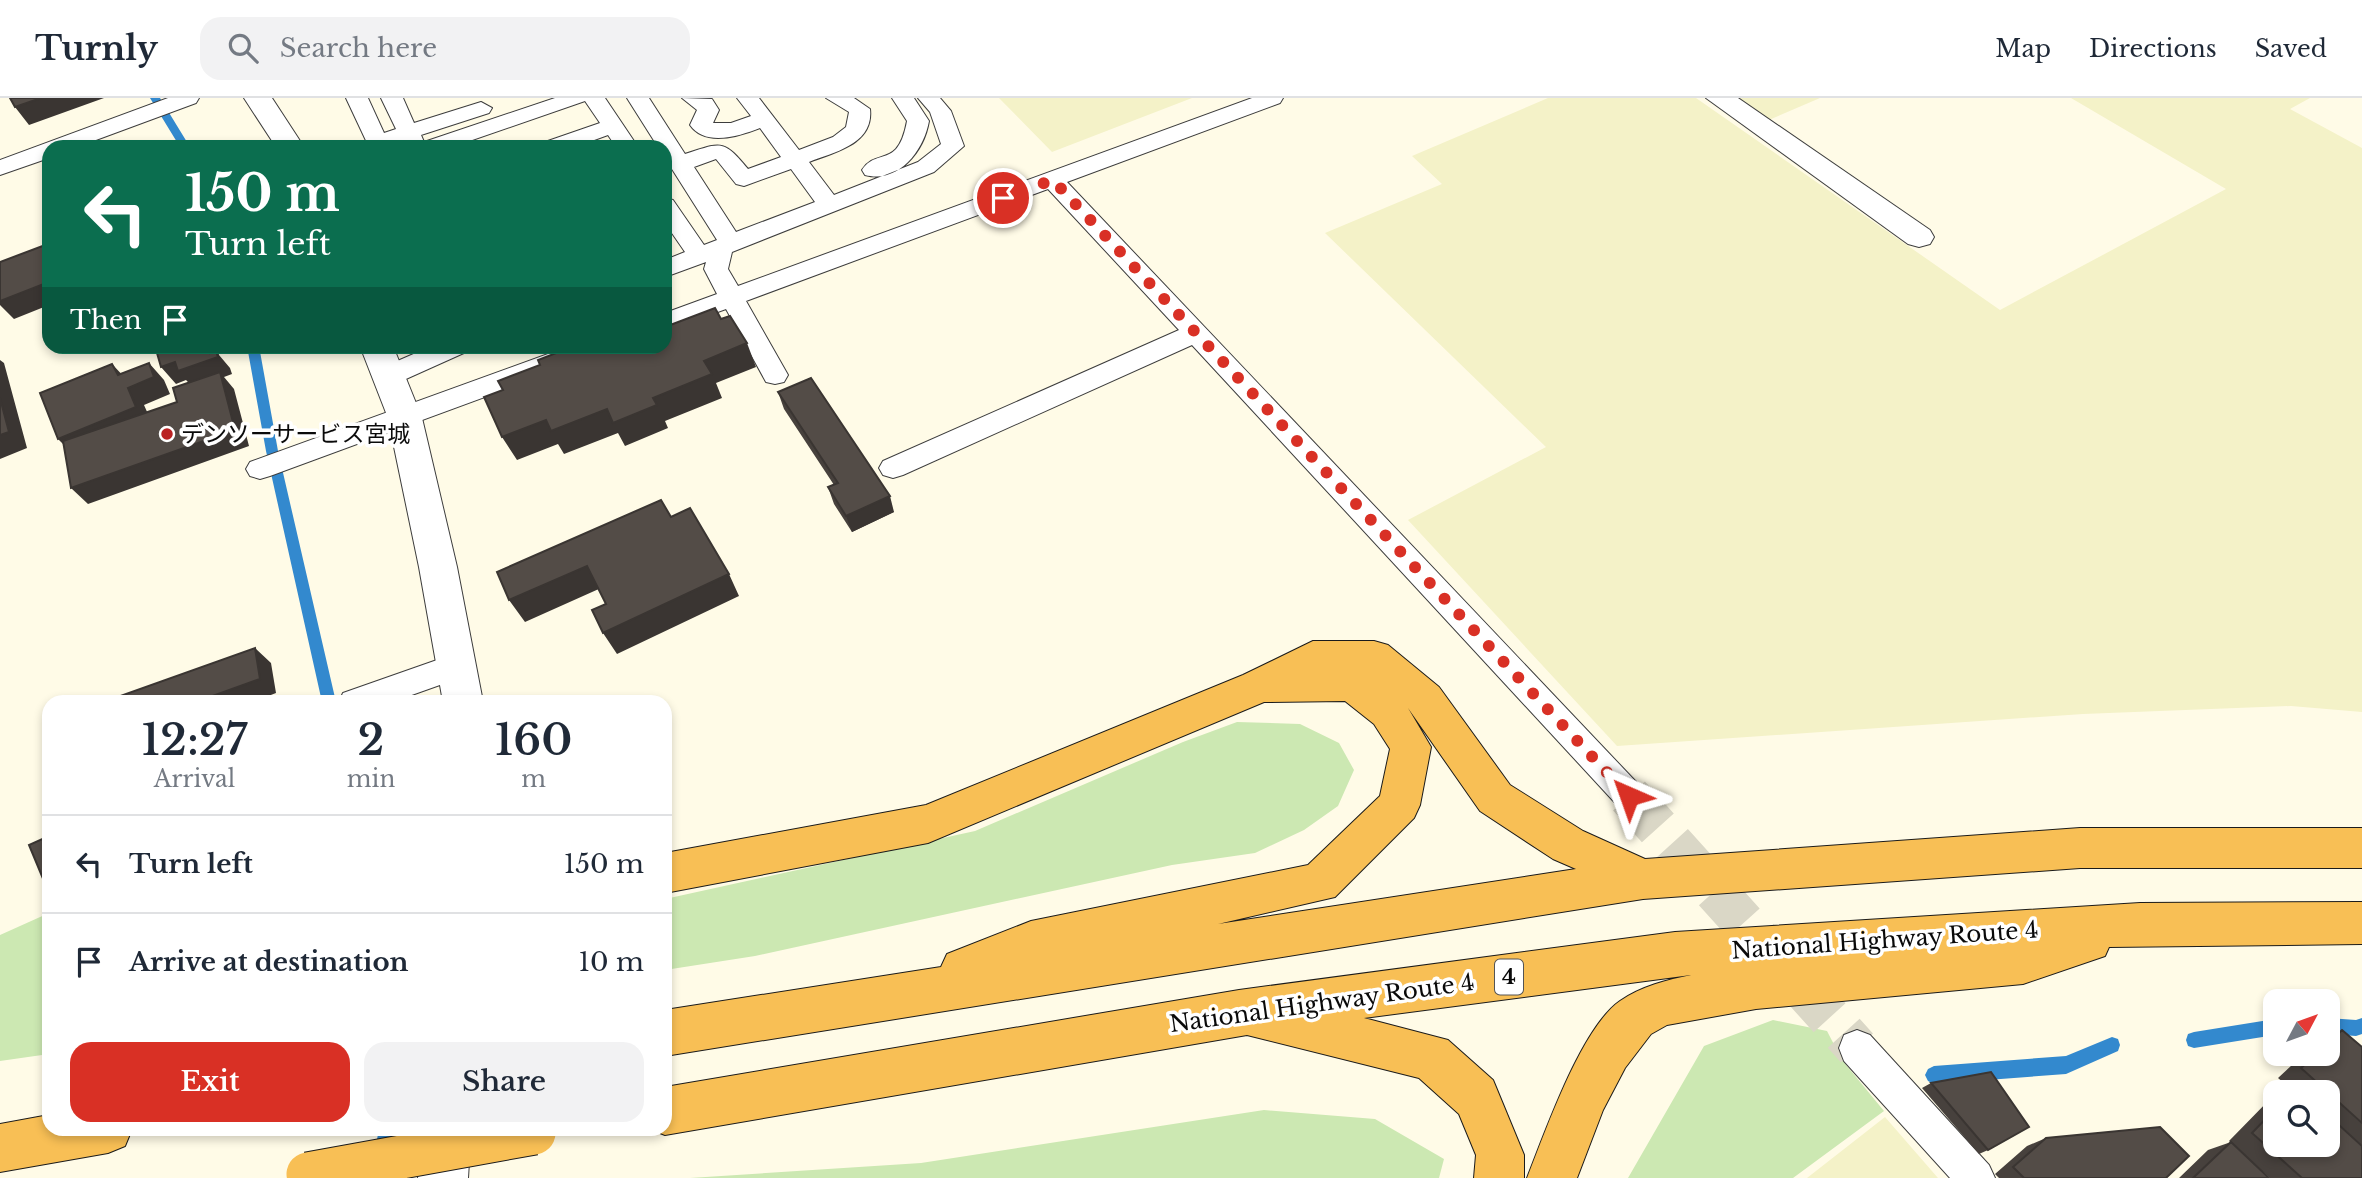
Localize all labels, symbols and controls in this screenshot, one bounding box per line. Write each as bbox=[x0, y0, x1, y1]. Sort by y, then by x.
search box bbox=[200, 17, 690, 80]
text: Turnly bbox=[35, 28, 158, 69]
icon: search bbox=[224, 29, 262, 67]
text: Search here bbox=[280, 32, 437, 64]
text: Map bbox=[1995, 34, 2051, 63]
text: Directions bbox=[2089, 34, 2217, 63]
text: Saved bbox=[2255, 34, 2327, 63]
text: 150 m bbox=[185, 163, 340, 224]
icon: left bbox=[70, 168, 161, 259]
pin bbox=[973, 168, 1033, 228]
icon: arrive bbox=[984, 179, 1022, 217]
text: Turn left bbox=[185, 224, 331, 264]
icon: arrive bbox=[156, 301, 194, 339]
text: Then bbox=[70, 304, 142, 336]
place label: デンソーサービス宮城 bbox=[181, 420, 411, 448]
marker: デンソーサービス宮城 bbox=[159, 426, 175, 442]
text: 12:27 bbox=[142, 714, 247, 766]
text: 2 bbox=[358, 714, 384, 766]
text: 160 bbox=[495, 714, 572, 766]
position arrow bbox=[1592, 759, 1666, 833]
text: Arrival bbox=[154, 765, 235, 793]
text: min bbox=[347, 765, 395, 793]
text: m bbox=[521, 765, 546, 793]
icon: left bbox=[70, 845, 108, 883]
text: Turn left bbox=[129, 848, 253, 880]
text: 150 m bbox=[564, 848, 644, 880]
street label: National Highway Route 4 bbox=[1731, 915, 2039, 965]
icon: arrive bbox=[70, 943, 108, 981]
text: Arrive at destination bbox=[129, 946, 409, 978]
text: 10 m bbox=[578, 946, 644, 978]
road number: 4 bbox=[1495, 960, 1523, 994]
street label: National Highway Route 4 bbox=[1168, 968, 1476, 1038]
north arrow bbox=[2263, 989, 2340, 1066]
map controls bbox=[2263, 989, 2340, 1157]
button: Exit bbox=[70, 1042, 350, 1122]
button: Share bbox=[364, 1042, 644, 1122]
button: search bbox=[2263, 1080, 2340, 1157]

